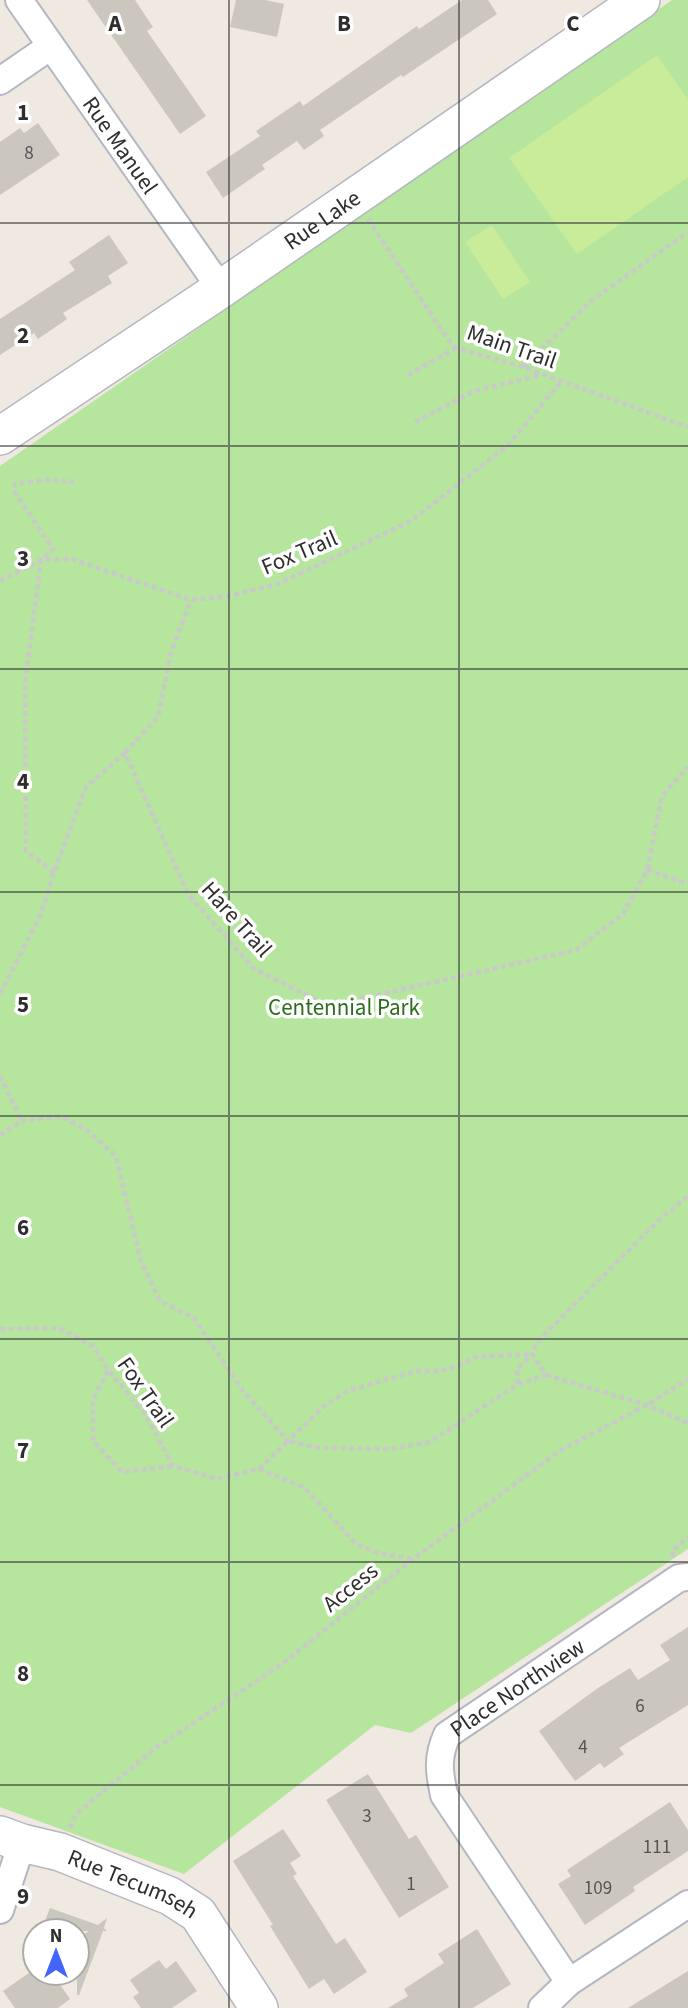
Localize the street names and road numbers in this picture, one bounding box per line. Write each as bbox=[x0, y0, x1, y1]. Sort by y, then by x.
street label: Rue Manuel bbox=[74, 90, 166, 201]
street label: Rue Lake bbox=[277, 182, 367, 258]
street label: Main Trail bbox=[463, 316, 561, 377]
street label: Fox Trail bbox=[256, 522, 342, 583]
street label: Hare Trail bbox=[194, 874, 280, 965]
street label: Fox Trail bbox=[109, 1350, 182, 1434]
street label: Access bbox=[315, 1555, 385, 1620]
street label: Place Northview bbox=[443, 1630, 592, 1746]
street label: Rue Tecumseh bbox=[63, 1841, 205, 1927]

